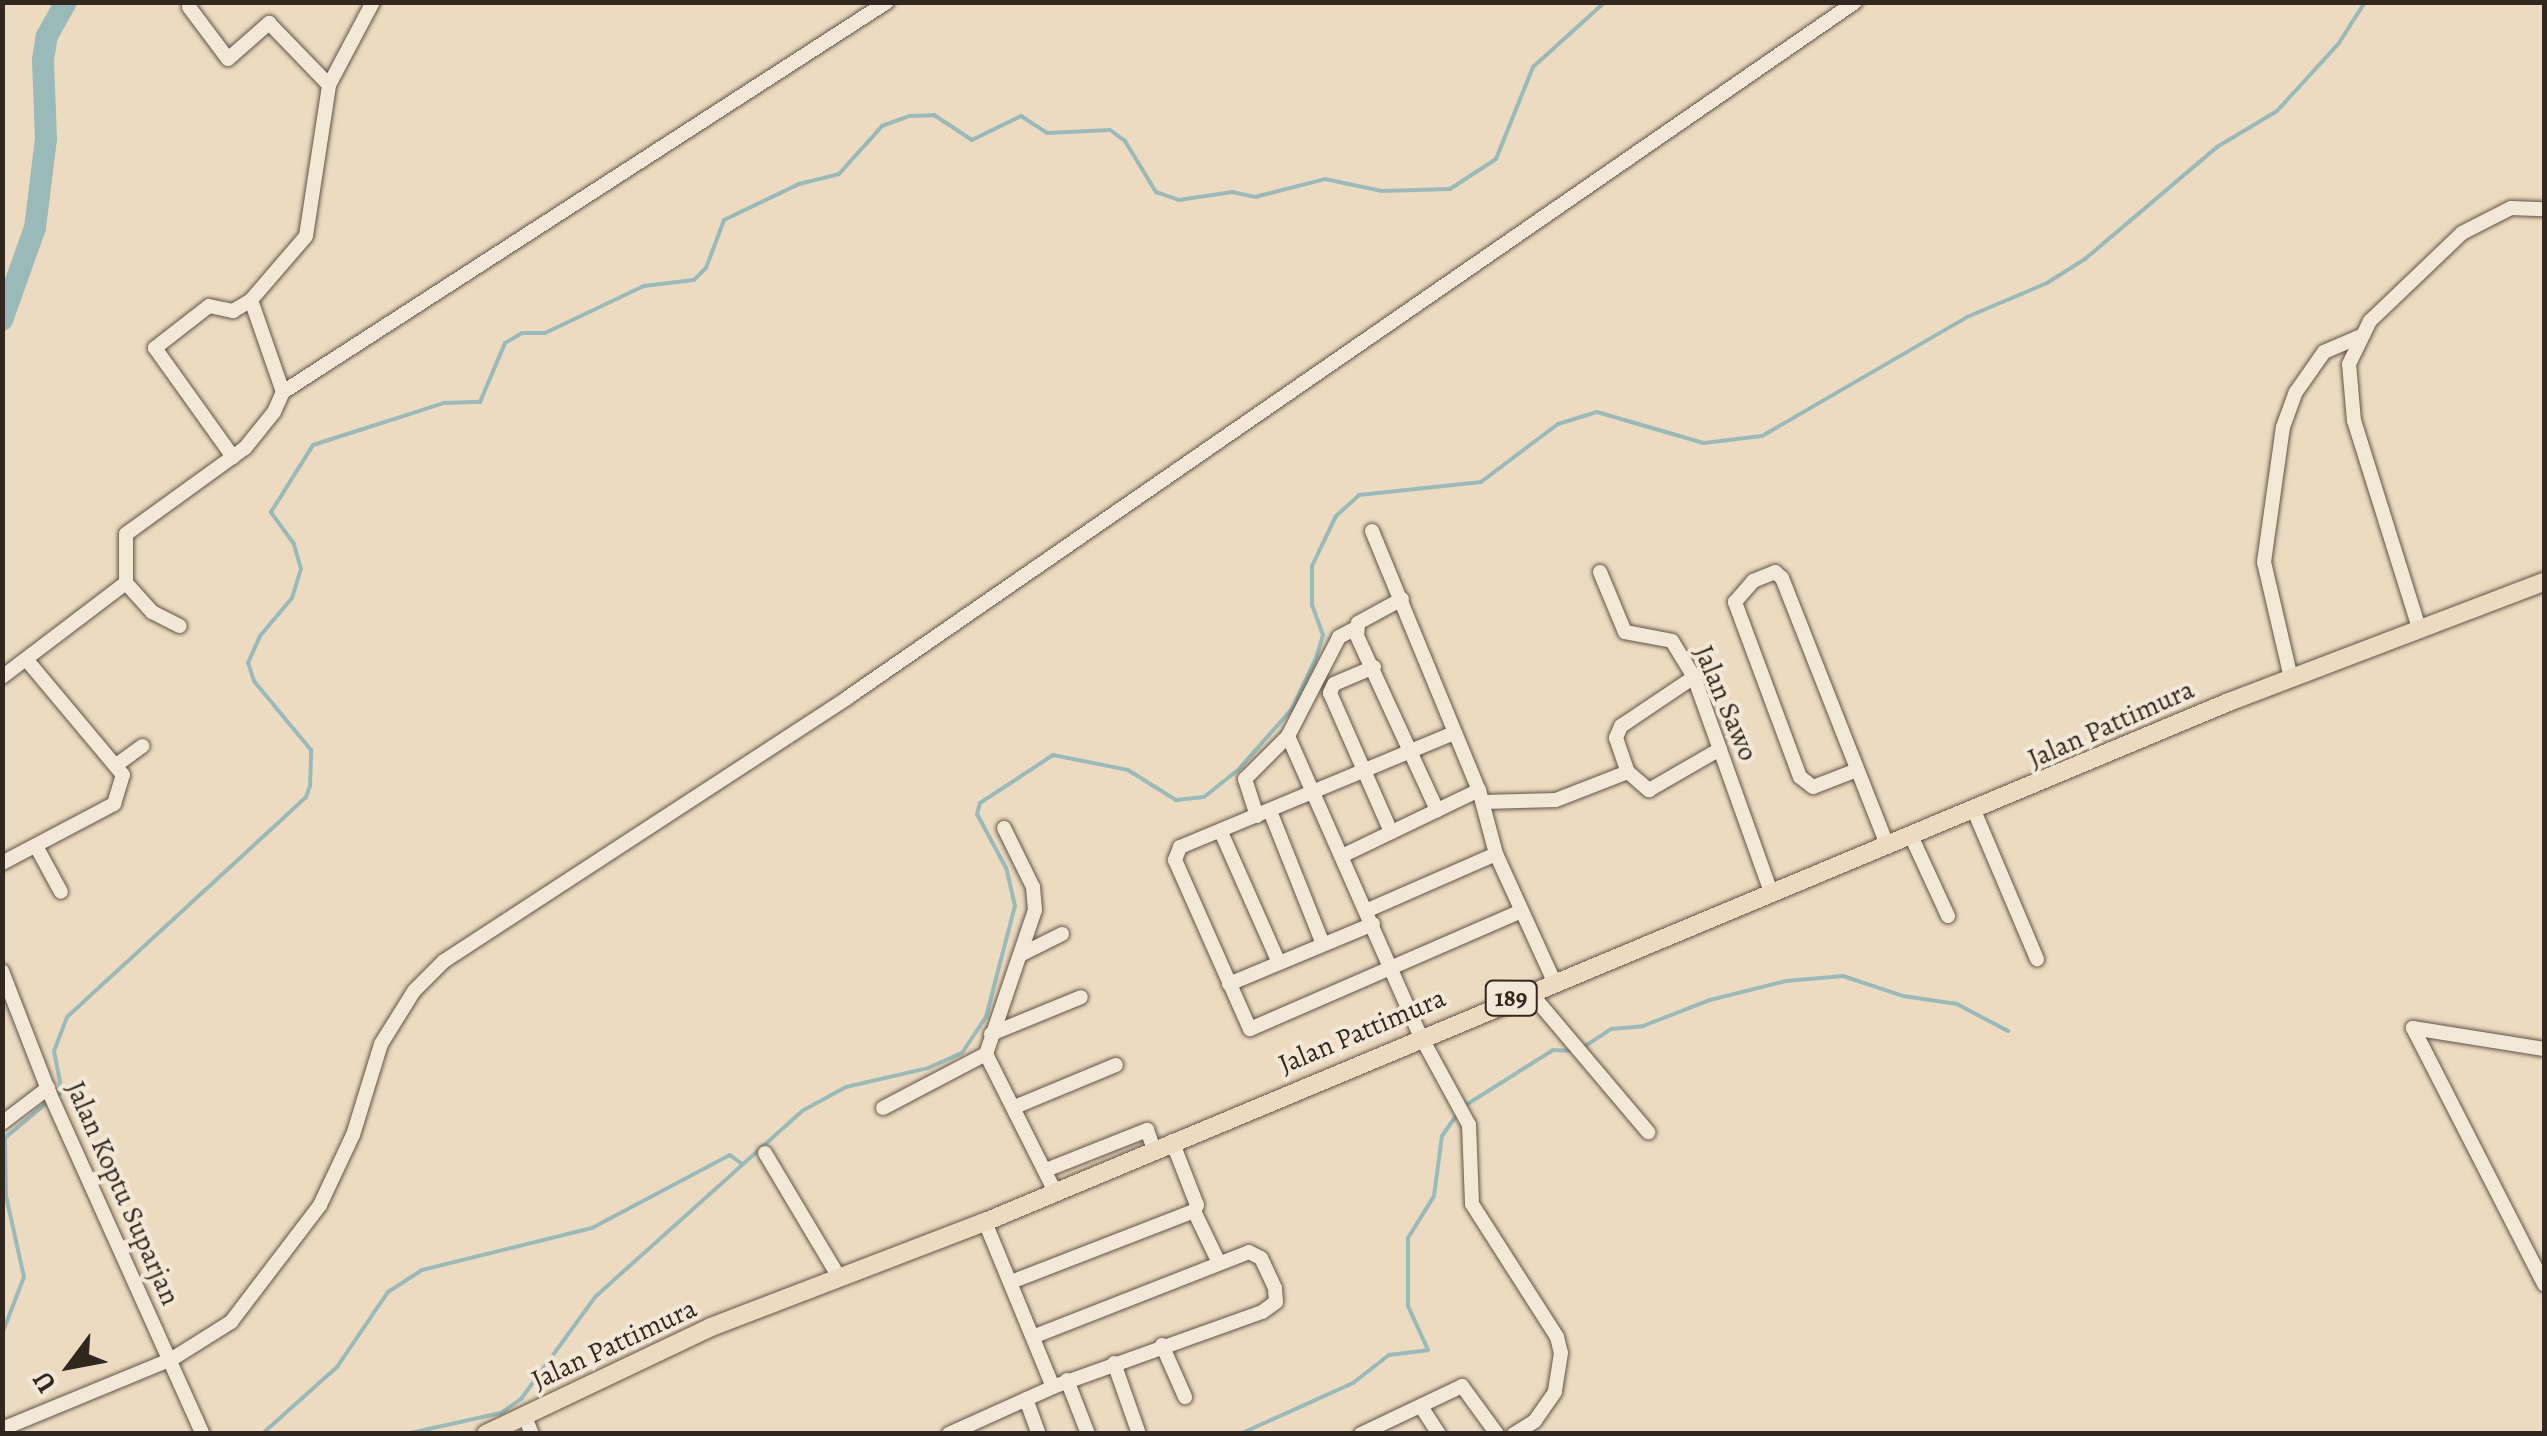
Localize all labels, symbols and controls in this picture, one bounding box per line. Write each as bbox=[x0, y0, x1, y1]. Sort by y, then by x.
street label: Jalan Sawo bbox=[1687, 640, 1765, 766]
street label: Jalan Pattimura bbox=[2023, 672, 2199, 776]
road number: 189 bbox=[1484, 978, 1538, 1018]
street label: Jalan Pattimura bbox=[1273, 981, 1451, 1081]
street label: Jalan Koptu Suparjan bbox=[59, 1076, 187, 1310]
street label: Jalan Pattimura bbox=[526, 1291, 702, 1397]
north arrow bbox=[20, 1316, 120, 1416]
text: U bbox=[24, 1364, 66, 1400]

